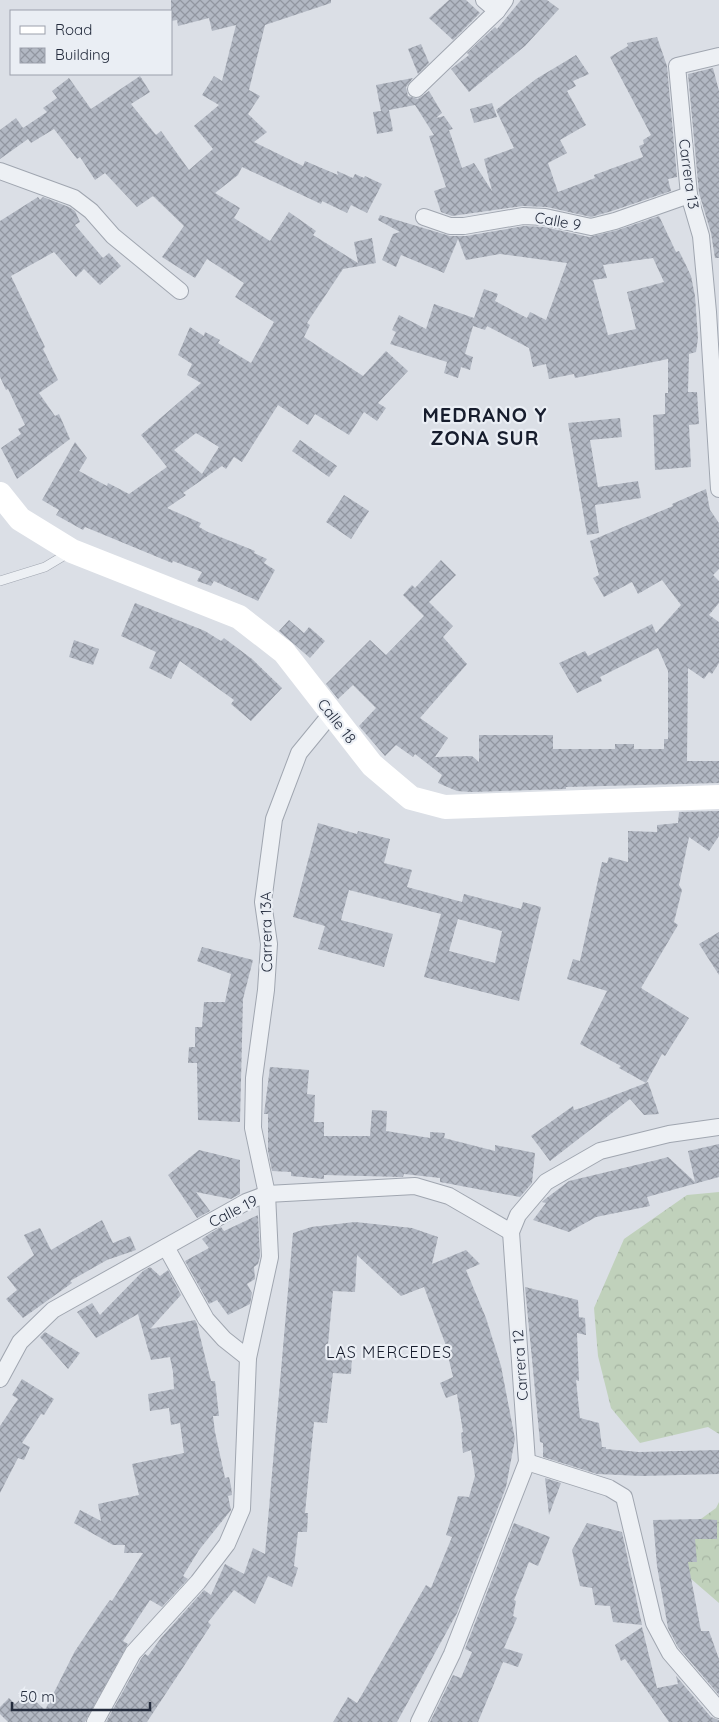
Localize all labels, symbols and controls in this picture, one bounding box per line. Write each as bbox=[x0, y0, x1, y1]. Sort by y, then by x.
legend bbox=[10, 10, 172, 75]
text: Road bbox=[55, 20, 92, 39]
text: Building bbox=[55, 45, 110, 64]
street label: Carrera 13 bbox=[675, 138, 703, 210]
street label: Calle 9 bbox=[533, 208, 583, 234]
district label: MEDRANO Y ZONA SUR bbox=[422, 402, 548, 450]
street label: Calle 18 bbox=[314, 695, 360, 747]
street label: Carrera 13A bbox=[256, 891, 276, 972]
street label: Calle 19 bbox=[205, 1191, 261, 1231]
street label: Carrera 12 bbox=[508, 1329, 532, 1401]
district label: LAS MERCEDES bbox=[326, 1342, 452, 1362]
scale bar bbox=[12, 1680, 150, 1712]
text: 50 m bbox=[20, 1687, 55, 1706]

